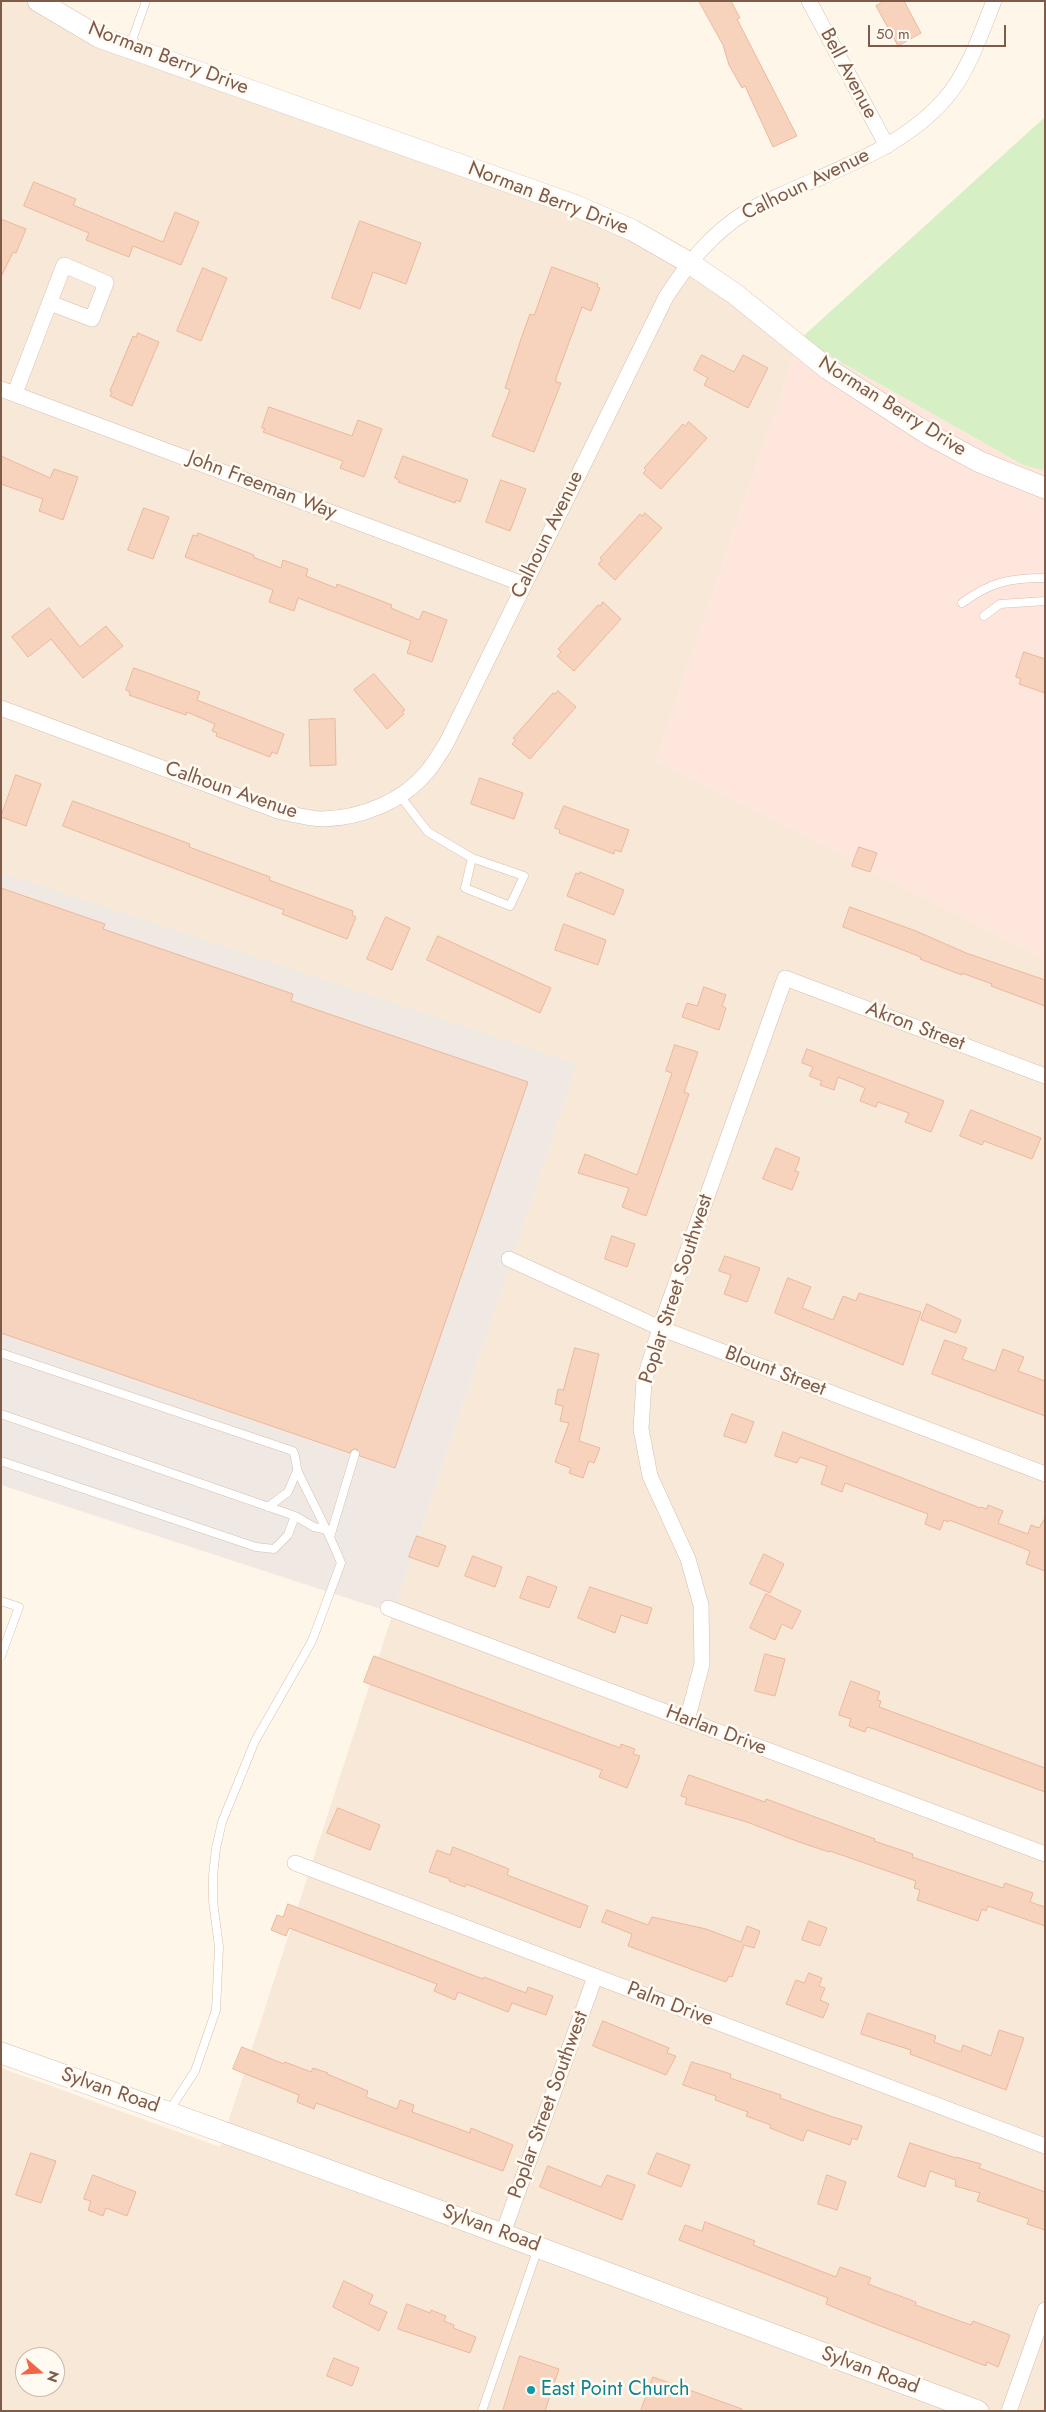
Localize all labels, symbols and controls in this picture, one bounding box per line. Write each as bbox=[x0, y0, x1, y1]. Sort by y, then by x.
scale bar bbox=[871, 15, 1008, 47]
street label: Norman Berry Drive bbox=[84, 17, 252, 101]
text: 50 m bbox=[876, 23, 910, 45]
street label: Bell Avenue bbox=[814, 25, 882, 123]
street label: Calhoun Avenue bbox=[738, 144, 874, 226]
street label: Norman Berry Drive bbox=[464, 157, 632, 241]
street label: Norman Berry Drive bbox=[814, 352, 970, 462]
street label: John Freeman Way bbox=[184, 447, 340, 525]
street label: Calhoun Avenue bbox=[507, 467, 589, 603]
street label: Calhoun Avenue bbox=[162, 757, 300, 825]
street label: Akron Street bbox=[862, 997, 968, 1057]
street label: Poplar Street Southwest bbox=[635, 1191, 719, 1387]
street label: Blount Street bbox=[721, 1342, 829, 1402]
street label: Harlan Drive bbox=[662, 1701, 770, 1761]
street label: Palm Drive bbox=[623, 1978, 717, 2032]
street label: Poplar Street Southwest bbox=[504, 2008, 594, 2202]
street label: Sylvan Road bbox=[58, 2063, 162, 2119]
street label: Sylvan Road bbox=[439, 2200, 543, 2258]
street label: Sylvan Road bbox=[818, 2342, 922, 2400]
north arrow bbox=[15, 2347, 65, 2397]
text: N bbox=[42, 2368, 65, 2385]
place label: East Point Church bbox=[541, 2378, 690, 2402]
marker: East Point Church bbox=[525, 2384, 537, 2396]

